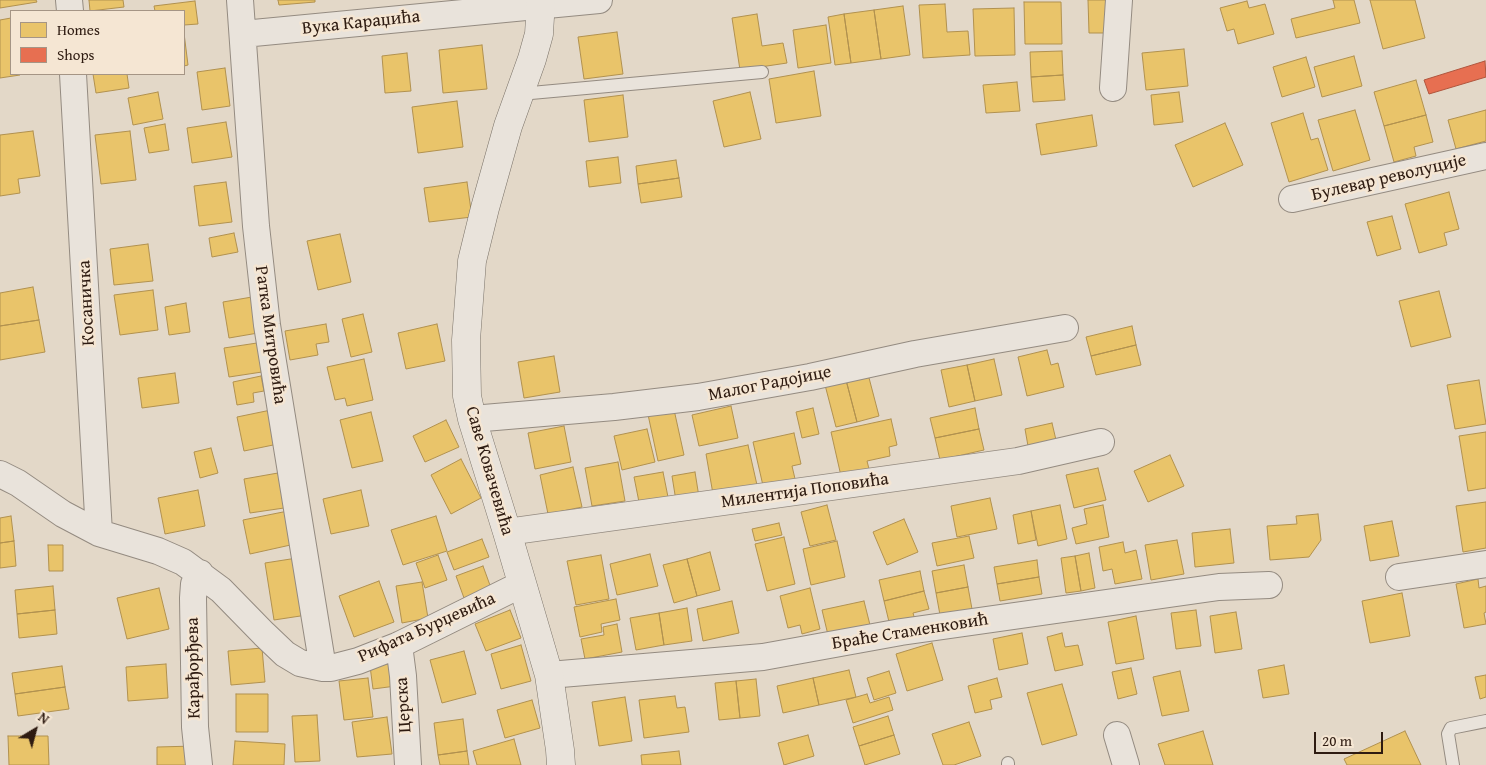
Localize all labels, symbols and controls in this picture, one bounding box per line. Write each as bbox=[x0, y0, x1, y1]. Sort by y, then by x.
street label: Вука Караџића bbox=[301, 6, 421, 40]
legend bbox=[10, 10, 185, 75]
text: Homes bbox=[57, 19, 100, 40]
text: Shops bbox=[57, 44, 94, 65]
street label: Булевар револуције bbox=[1310, 150, 1468, 206]
street label: Косаничка bbox=[74, 260, 100, 346]
street label: Ратка Митровића bbox=[250, 264, 290, 406]
street label: Малог Радојице bbox=[707, 361, 833, 407]
street label: Саве Ковачевића bbox=[460, 404, 518, 538]
street label: Милентија Поповића bbox=[720, 469, 890, 513]
street label: Рифата Бурџевића bbox=[355, 588, 499, 668]
street label: Браће Стаменковић bbox=[830, 609, 990, 655]
street label: Карађорђева bbox=[182, 617, 206, 719]
street label: Церска bbox=[391, 676, 417, 734]
north arrow bbox=[10, 705, 60, 755]
text: N bbox=[34, 707, 54, 729]
scale bar bbox=[1316, 722, 1385, 754]
text: 20 m bbox=[1322, 730, 1352, 751]

